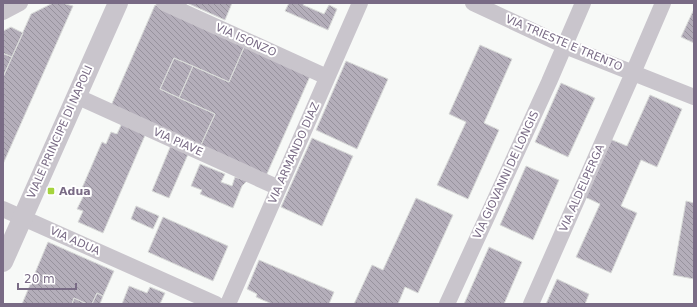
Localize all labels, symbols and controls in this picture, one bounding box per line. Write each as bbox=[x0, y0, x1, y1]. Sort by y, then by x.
street label: VIA TRIESTE E TRENTO bbox=[504, 12, 625, 74]
street label: VIA ISONZO bbox=[214, 21, 279, 59]
street label: VIALE PRINCIPE DI NAPOLI bbox=[25, 63, 95, 201]
street label: VIA ARMANDO DIAZ bbox=[266, 100, 322, 206]
street label: VIA GIOVANNI DE LONGIS bbox=[471, 109, 541, 241]
street label: VIA PIAVE bbox=[151, 125, 205, 159]
street label: VIA ALDELPERGA bbox=[557, 142, 607, 234]
place label: Adua bbox=[59, 185, 91, 198]
marker: Adua bbox=[46, 186, 56, 196]
street label: VIA ADUA bbox=[48, 224, 102, 258]
scale bar bbox=[18, 265, 76, 291]
text: 20 m bbox=[24, 272, 55, 286]

